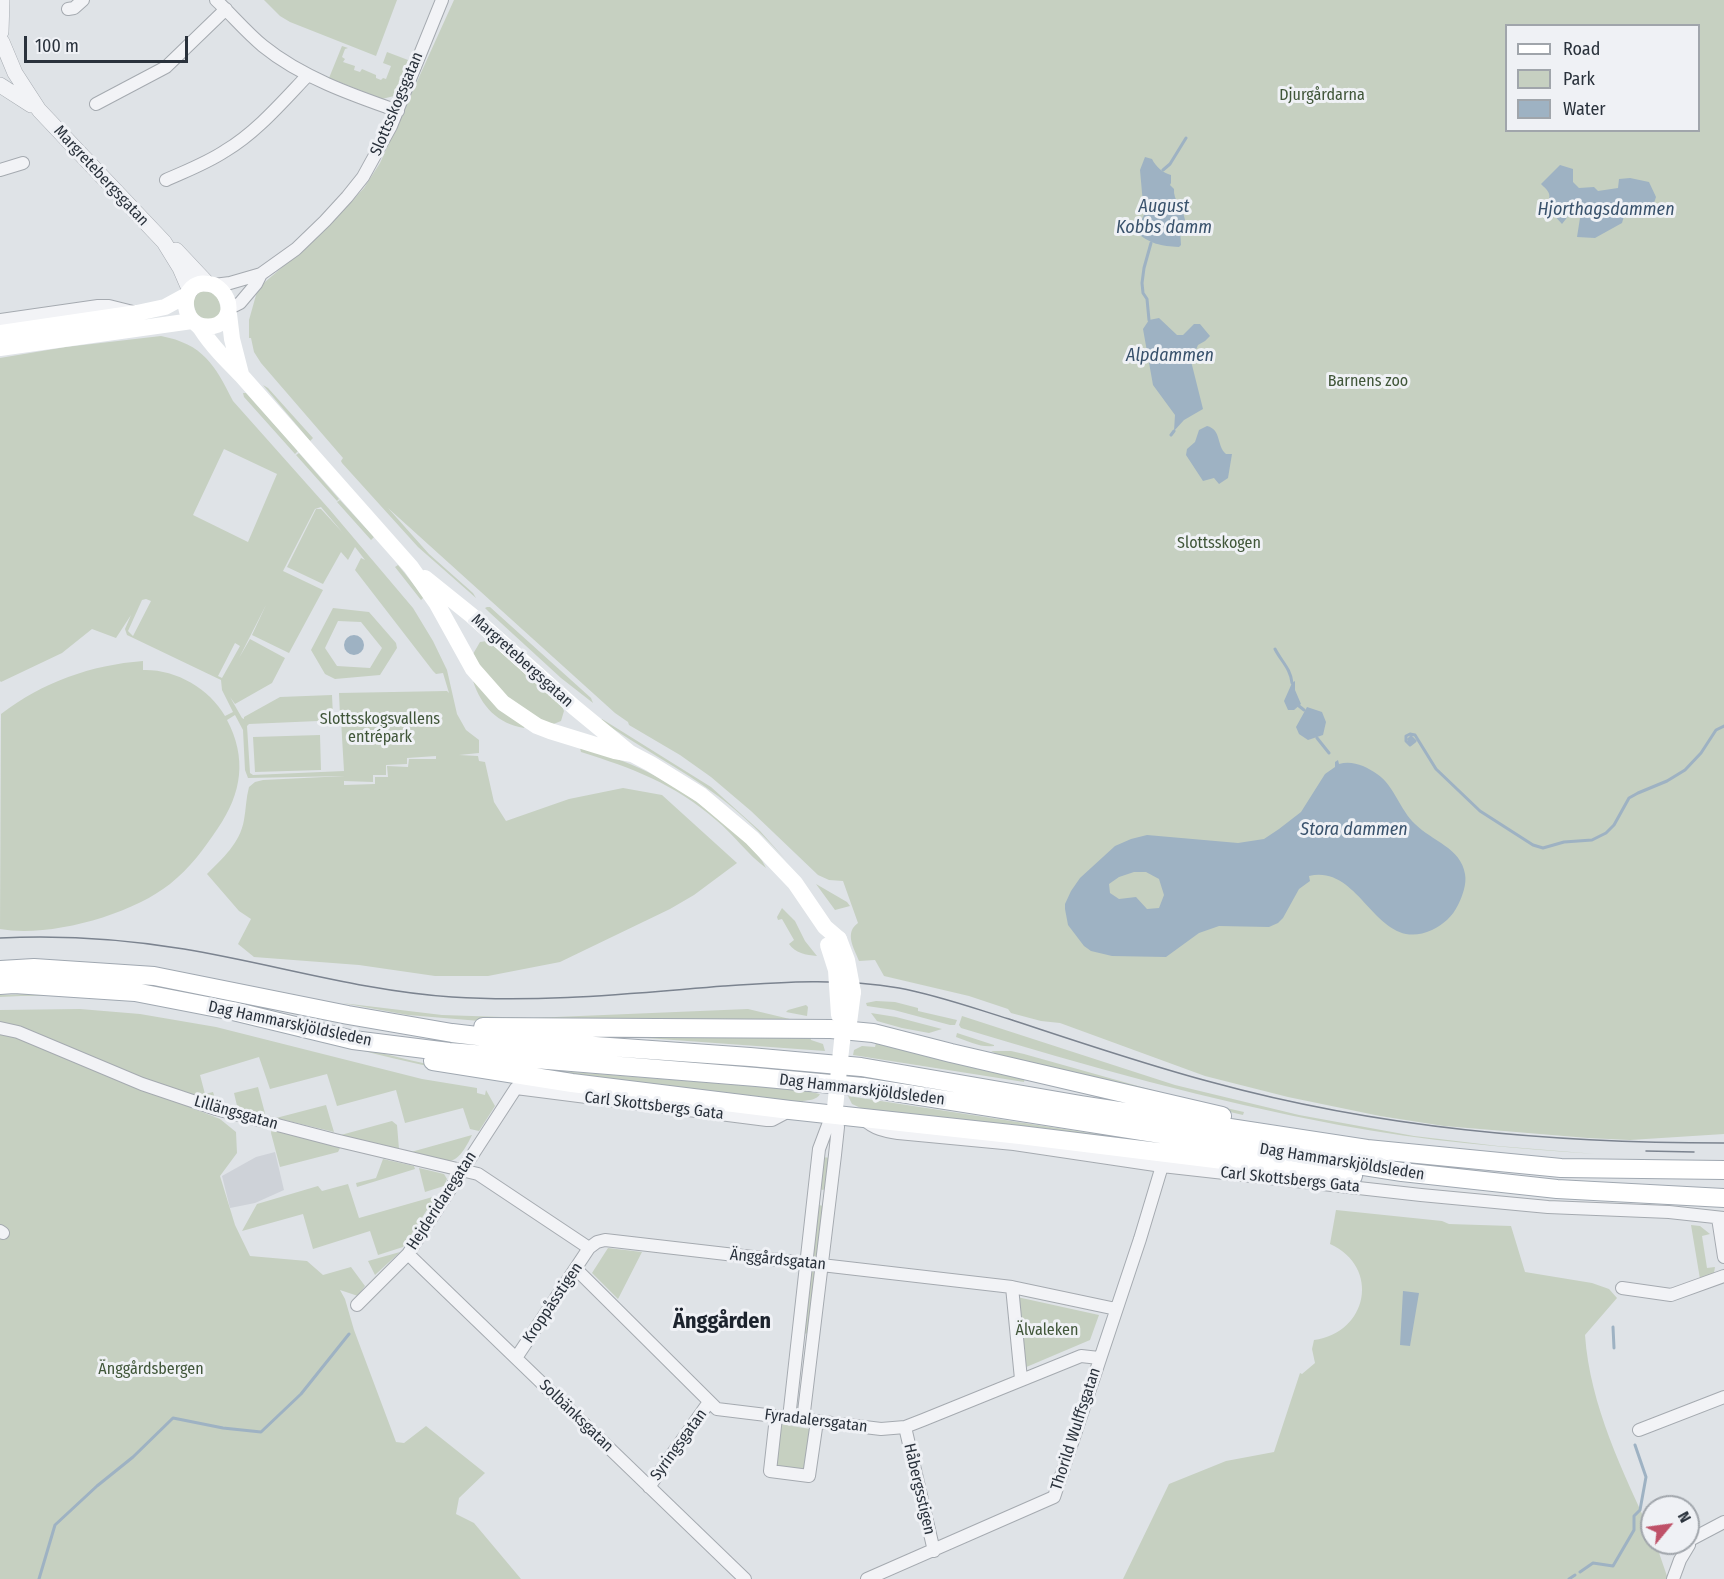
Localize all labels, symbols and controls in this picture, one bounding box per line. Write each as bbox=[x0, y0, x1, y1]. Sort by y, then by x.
scale bar bbox=[27, 24, 190, 62]
legend bbox=[1505, 24, 1700, 132]
text: 100 m bbox=[35, 35, 79, 57]
text: Road bbox=[1563, 38, 1600, 60]
street label: Slottsskogsgatan bbox=[367, 49, 427, 159]
text: Park bbox=[1563, 68, 1595, 90]
park label: Djurgårdarna bbox=[1279, 86, 1365, 106]
text: Water bbox=[1563, 98, 1606, 120]
street label: Margretebergsgatan bbox=[49, 122, 153, 230]
water label: August Kobbs damm bbox=[1116, 196, 1212, 238]
water label: Hjorthagsdammen bbox=[1537, 199, 1675, 221]
water label: Alpdammen bbox=[1126, 345, 1214, 367]
park label: Barnens zoo bbox=[1328, 372, 1408, 392]
park label: Slottsskogen bbox=[1177, 534, 1261, 554]
street label: Margretebergsgatan bbox=[467, 610, 577, 712]
park label: Slottsskogsvallens entrépark bbox=[320, 710, 440, 748]
water label: Stora dammen bbox=[1300, 819, 1408, 841]
street label: Dag Hammarskjöldsleden bbox=[206, 997, 374, 1051]
street label: Dag Hammarskjöldsleden bbox=[778, 1070, 946, 1110]
street label: Carl Skottsbergs Gata bbox=[583, 1088, 725, 1124]
street label: Lillängsgatan bbox=[192, 1092, 280, 1134]
street label: Dag Hammarskjöldsleden bbox=[1258, 1139, 1426, 1185]
street label: Hejderidaregatan bbox=[403, 1148, 481, 1254]
street label: Carl Skottsbergs Gata bbox=[1219, 1163, 1361, 1197]
street label: Änggårdsgatan bbox=[729, 1245, 827, 1275]
street label: Kroppåsstigen bbox=[519, 1259, 587, 1347]
district label: Änggården bbox=[673, 1309, 771, 1335]
park label: Älvaleken bbox=[1016, 1321, 1078, 1341]
park label: Änggårdsbergen bbox=[98, 1360, 204, 1380]
street label: Thorild Wulffsgatan bbox=[1047, 1365, 1105, 1493]
street label: Solbänksgatan bbox=[535, 1376, 617, 1456]
street label: Fyradalersgatan bbox=[763, 1405, 869, 1437]
street label: Syringsgatan bbox=[647, 1406, 711, 1484]
street label: Håbergsstigen bbox=[899, 1441, 939, 1537]
north arrow bbox=[1640, 1495, 1700, 1555]
text: N bbox=[1674, 1508, 1695, 1526]

